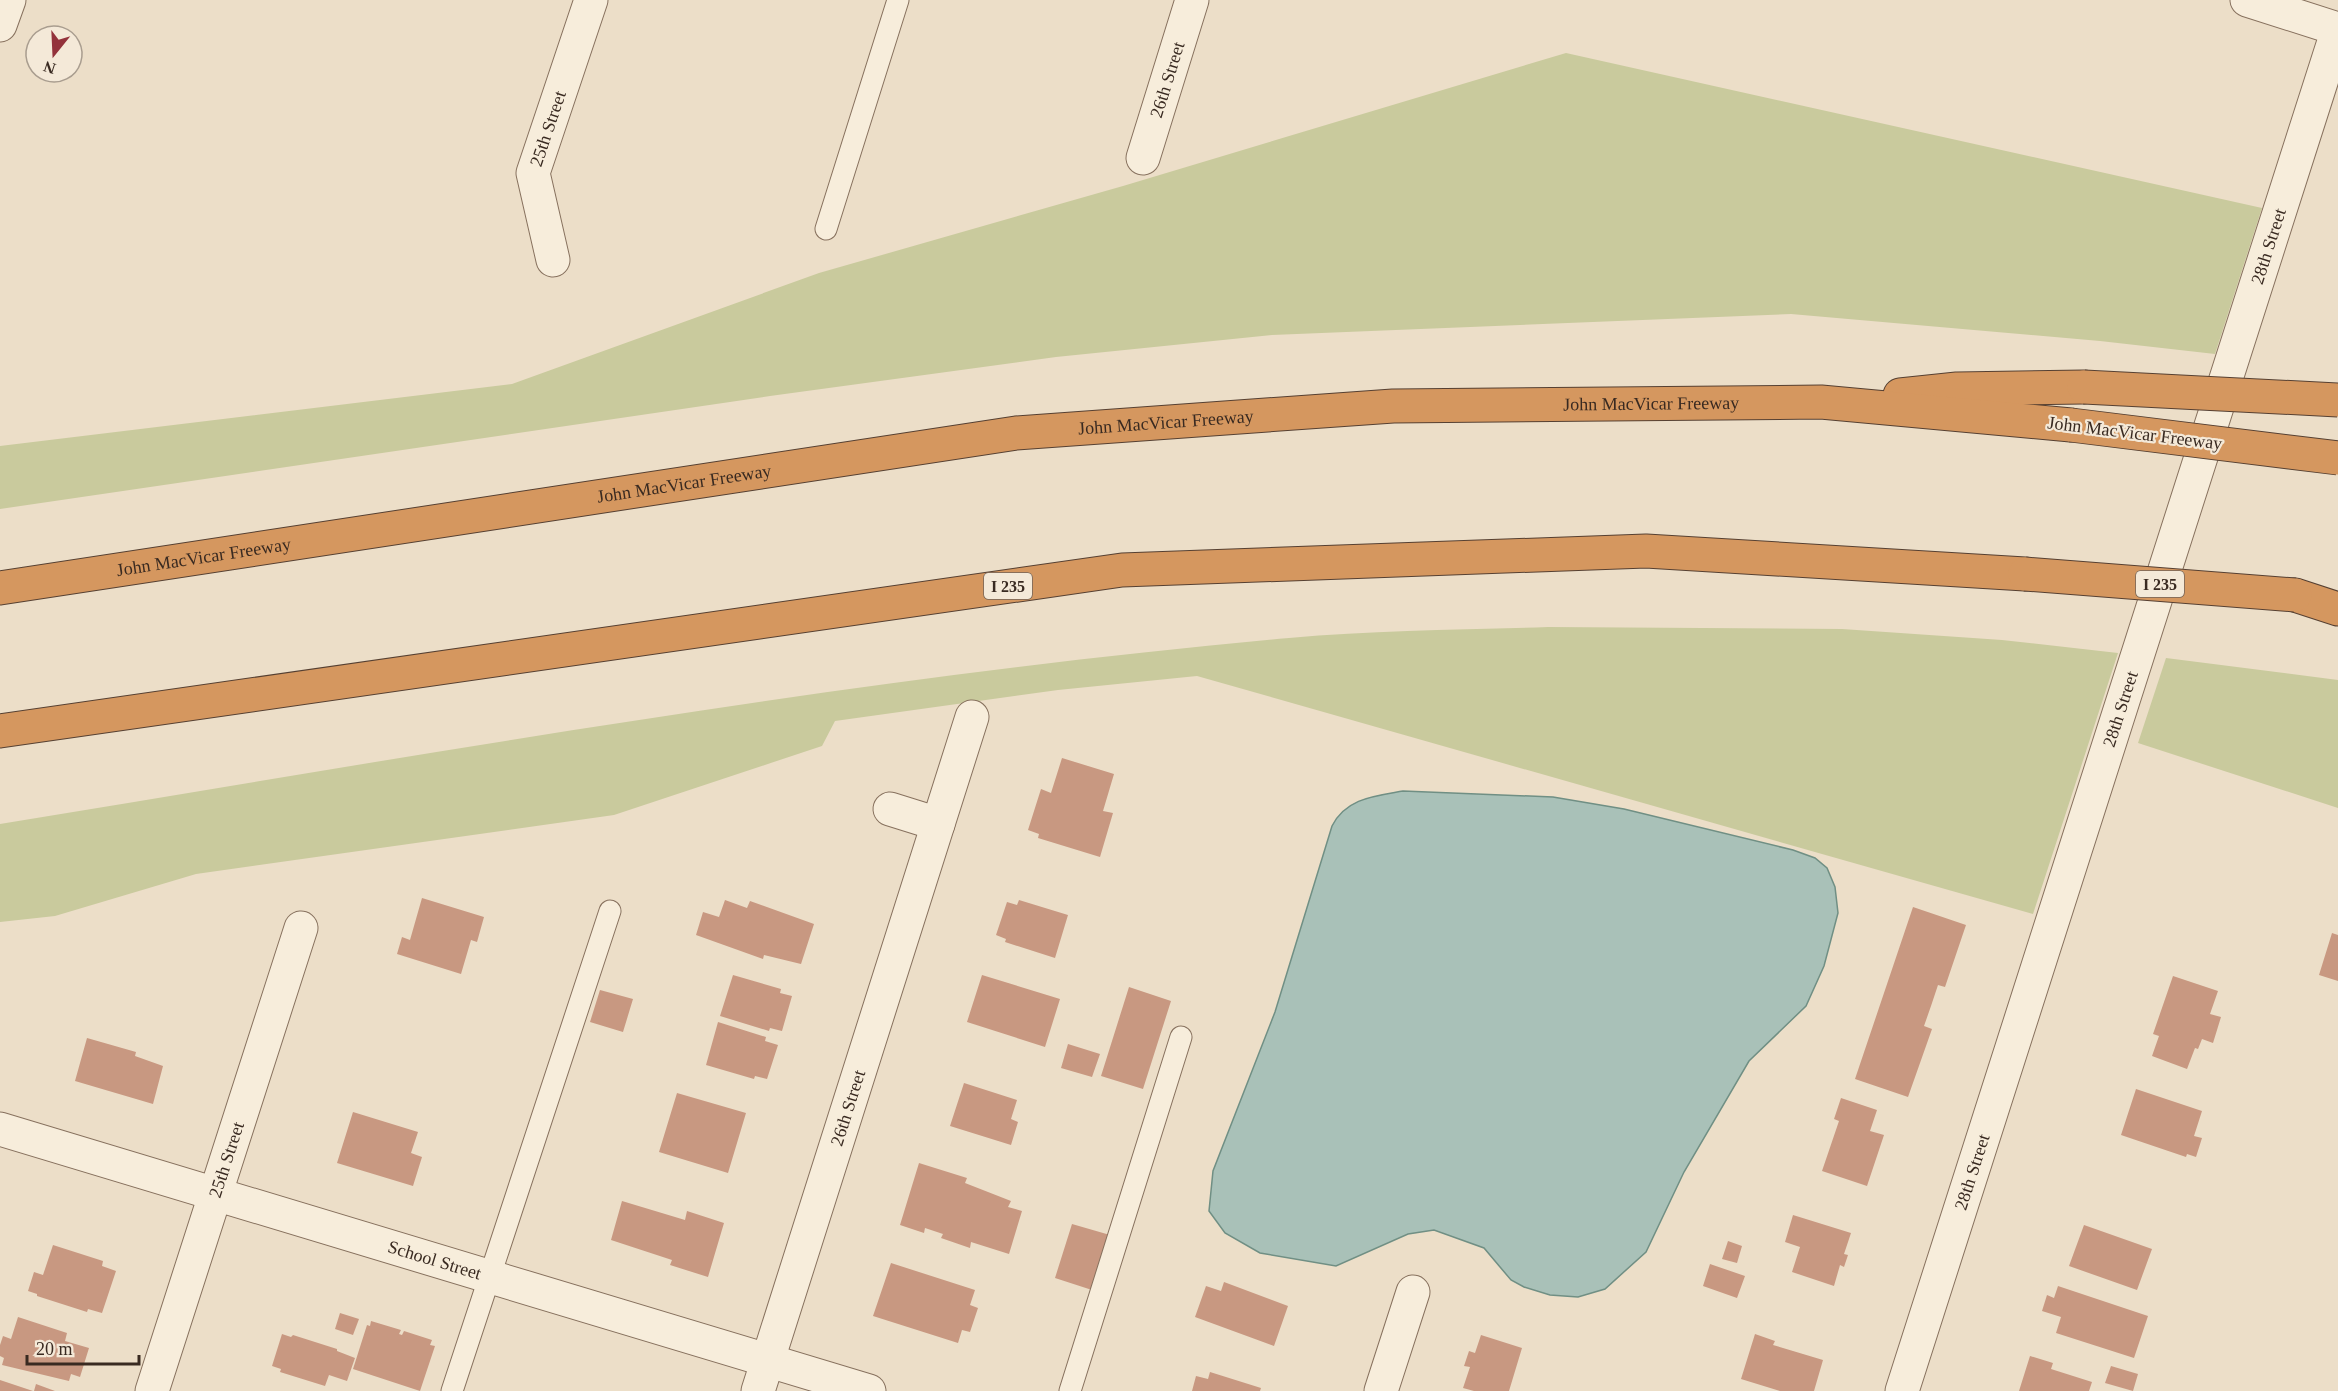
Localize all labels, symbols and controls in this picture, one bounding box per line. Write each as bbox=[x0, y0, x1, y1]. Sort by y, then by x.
north arrow bbox=[24, 24, 84, 84]
street label: 26th Street bbox=[1146, 39, 1188, 120]
text: N bbox=[41, 58, 58, 78]
street label: 25th Street bbox=[526, 88, 570, 169]
street label: 28th Street bbox=[2247, 206, 2290, 287]
street label: John MacVicar Freeway bbox=[1563, 393, 1739, 414]
street label: John MacVicar Freeway bbox=[1077, 406, 1254, 439]
street label: John MacVicar Freeway bbox=[2047, 412, 2223, 454]
street label: John MacVicar Freeway bbox=[596, 460, 773, 507]
street label: John MacVicar Freeway bbox=[115, 534, 292, 580]
road number: I 235 bbox=[2136, 571, 2184, 597]
road number: I 235 bbox=[984, 573, 1032, 599]
street label: 28th Street bbox=[2099, 669, 2142, 750]
street label: 26th Street bbox=[826, 1067, 869, 1148]
street label: 25th Street bbox=[205, 1119, 248, 1200]
street label: 28th Street bbox=[1951, 1131, 1994, 1212]
street label: School Street bbox=[386, 1237, 484, 1284]
scale bar bbox=[27, 1328, 140, 1366]
text: 20 m bbox=[36, 1339, 73, 1359]

